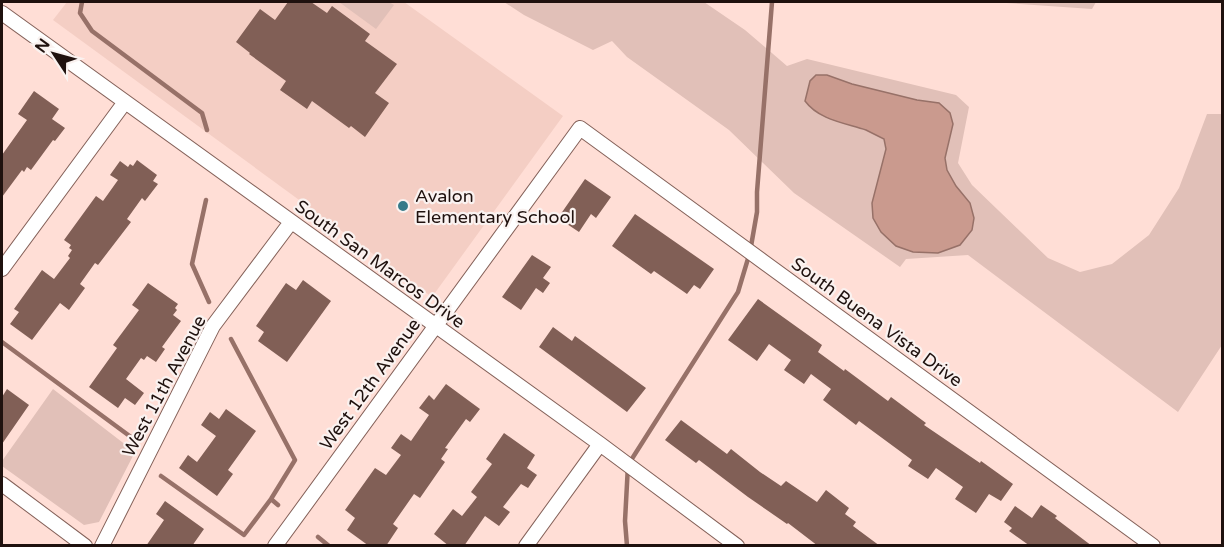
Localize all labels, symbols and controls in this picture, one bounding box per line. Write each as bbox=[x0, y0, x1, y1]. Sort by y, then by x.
north arrow bbox=[24, 24, 84, 84]
text: N bbox=[31, 35, 55, 57]
place label: Avalon Elementary School bbox=[415, 185, 575, 228]
street label: South San Marcos Drive bbox=[291, 195, 469, 333]
marker: Avalon Elementary School bbox=[396, 199, 410, 213]
street label: South Buena Vista Drive bbox=[787, 253, 967, 391]
street label: West 11th Avenue bbox=[117, 311, 211, 461]
street label: West 12th Avenue bbox=[315, 314, 425, 454]

